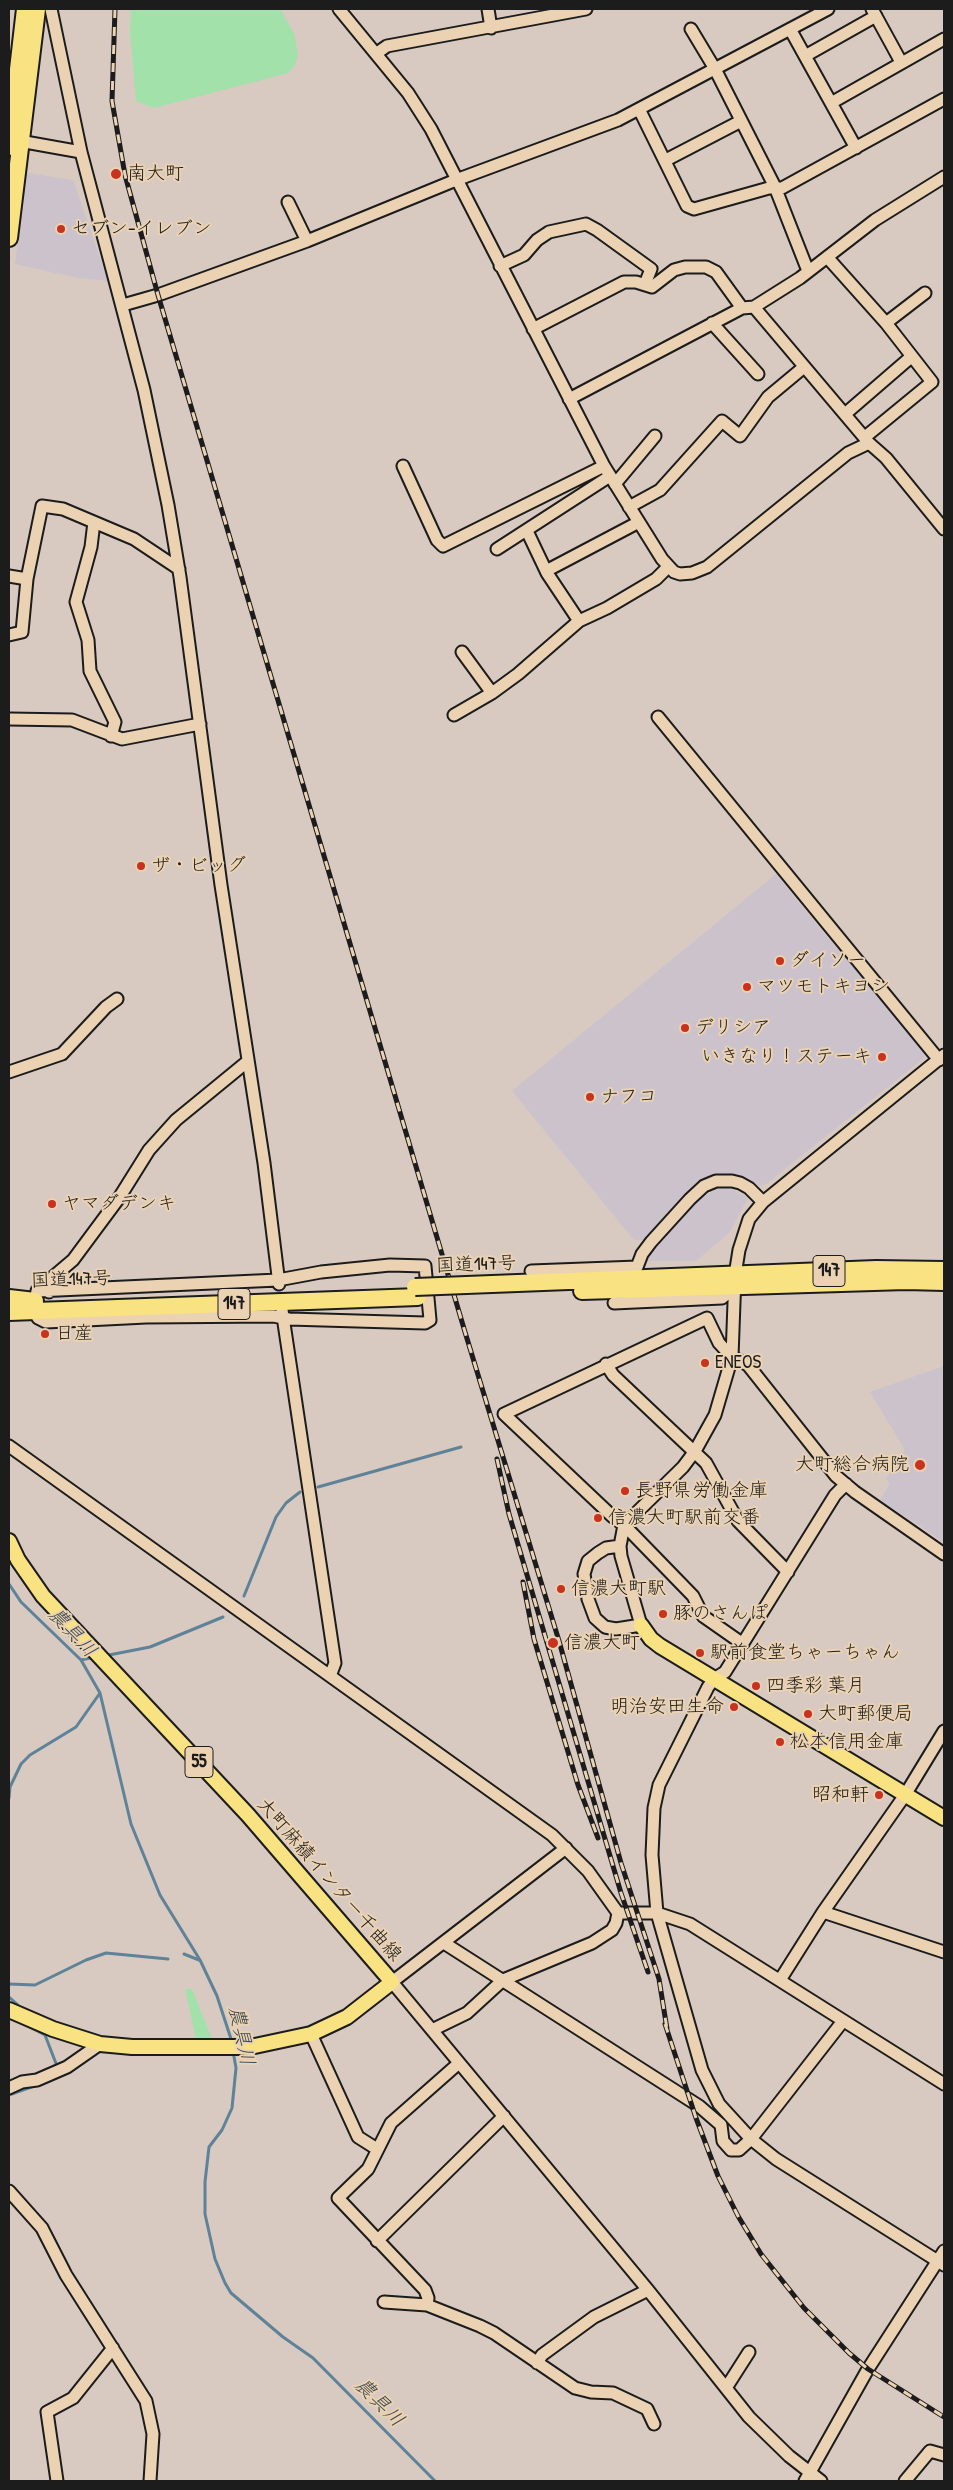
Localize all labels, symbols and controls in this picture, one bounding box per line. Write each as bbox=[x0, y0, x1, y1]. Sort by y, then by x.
place label: 南大町 bbox=[127, 163, 184, 185]
marker: 南大町 bbox=[109, 167, 123, 181]
place label: セブン-イレブン bbox=[71, 218, 212, 240]
marker: セブン-イレブン bbox=[55, 223, 67, 235]
place label: ザ・ビッグ bbox=[151, 855, 246, 877]
marker: ザ・ビッグ bbox=[135, 860, 147, 872]
place label: ダイソー bbox=[790, 950, 866, 972]
marker: ダイソー bbox=[774, 955, 786, 967]
place label: マツモトキヨシ bbox=[757, 976, 890, 998]
marker: マツモトキヨシ bbox=[741, 981, 753, 993]
place label: デリシア bbox=[695, 1017, 771, 1039]
marker: デリシア bbox=[679, 1022, 691, 1034]
place label: いきなり！ステーキ bbox=[701, 1046, 872, 1068]
marker: いきなり！ステーキ bbox=[876, 1051, 888, 1063]
place label: ナフコ bbox=[600, 1086, 657, 1108]
marker: ナフコ bbox=[584, 1091, 596, 1103]
place label: ヤマダデンキ bbox=[62, 1193, 176, 1215]
marker: ヤマダデンキ bbox=[46, 1198, 58, 1210]
street label: 国道147号 bbox=[435, 1252, 517, 1278]
road number: 147 bbox=[813, 1256, 845, 1286]
street label: 国道147号 bbox=[30, 1267, 112, 1293]
road number: 147 bbox=[218, 1288, 250, 1320]
place label: 日産 bbox=[55, 1323, 93, 1345]
marker: 日産 bbox=[39, 1328, 51, 1340]
place label: ENEOS bbox=[715, 1352, 761, 1374]
marker: ENEOS bbox=[699, 1357, 711, 1369]
place label: 大町総合病院 bbox=[795, 1454, 909, 1476]
marker: 大町総合病院 bbox=[913, 1458, 927, 1472]
place label: 長野県労働金庫 bbox=[635, 1480, 768, 1502]
marker: 長野県労働金庫 bbox=[619, 1485, 631, 1497]
place label: 信濃大町駅前交番 bbox=[608, 1507, 760, 1529]
marker: 信濃大町駅前交番 bbox=[592, 1512, 604, 1524]
place label: 信濃大町駅 bbox=[571, 1578, 666, 1600]
marker: 信濃大町駅 bbox=[555, 1583, 567, 1595]
water label: 農具川 bbox=[43, 1603, 101, 1663]
place label: 豚のさんぽ bbox=[673, 1603, 768, 1625]
marker: 豚のさんぽ bbox=[657, 1608, 669, 1620]
place label: 信濃大町 bbox=[564, 1632, 640, 1654]
marker: 信濃大町 bbox=[546, 1636, 560, 1650]
place label: 駅前食堂ちゃーちゃん bbox=[710, 1642, 900, 1664]
marker: 駅前食堂ちゃーちゃん bbox=[694, 1647, 706, 1659]
place label: 四季彩 葉月 bbox=[766, 1675, 865, 1697]
marker: 四季彩 葉月 bbox=[750, 1680, 762, 1692]
place label: 明治安田生命 bbox=[610, 1696, 724, 1718]
marker: 明治安田生命 bbox=[728, 1701, 740, 1713]
place label: 大町郵便局 bbox=[818, 1703, 913, 1725]
marker: 大町郵便局 bbox=[802, 1708, 814, 1720]
place label: 松本信用金庫 bbox=[790, 1731, 904, 1753]
marker: 松本信用金庫 bbox=[774, 1736, 786, 1748]
road number: 55 bbox=[185, 1746, 213, 1778]
place label: 昭和軒 bbox=[812, 1784, 869, 1806]
marker: 昭和軒 bbox=[873, 1789, 885, 1801]
street label: 大町麻績インター千曲線 bbox=[252, 1794, 406, 1966]
water label: 農具川 bbox=[223, 2004, 259, 2068]
water label: 農具川 bbox=[349, 2373, 409, 2433]

